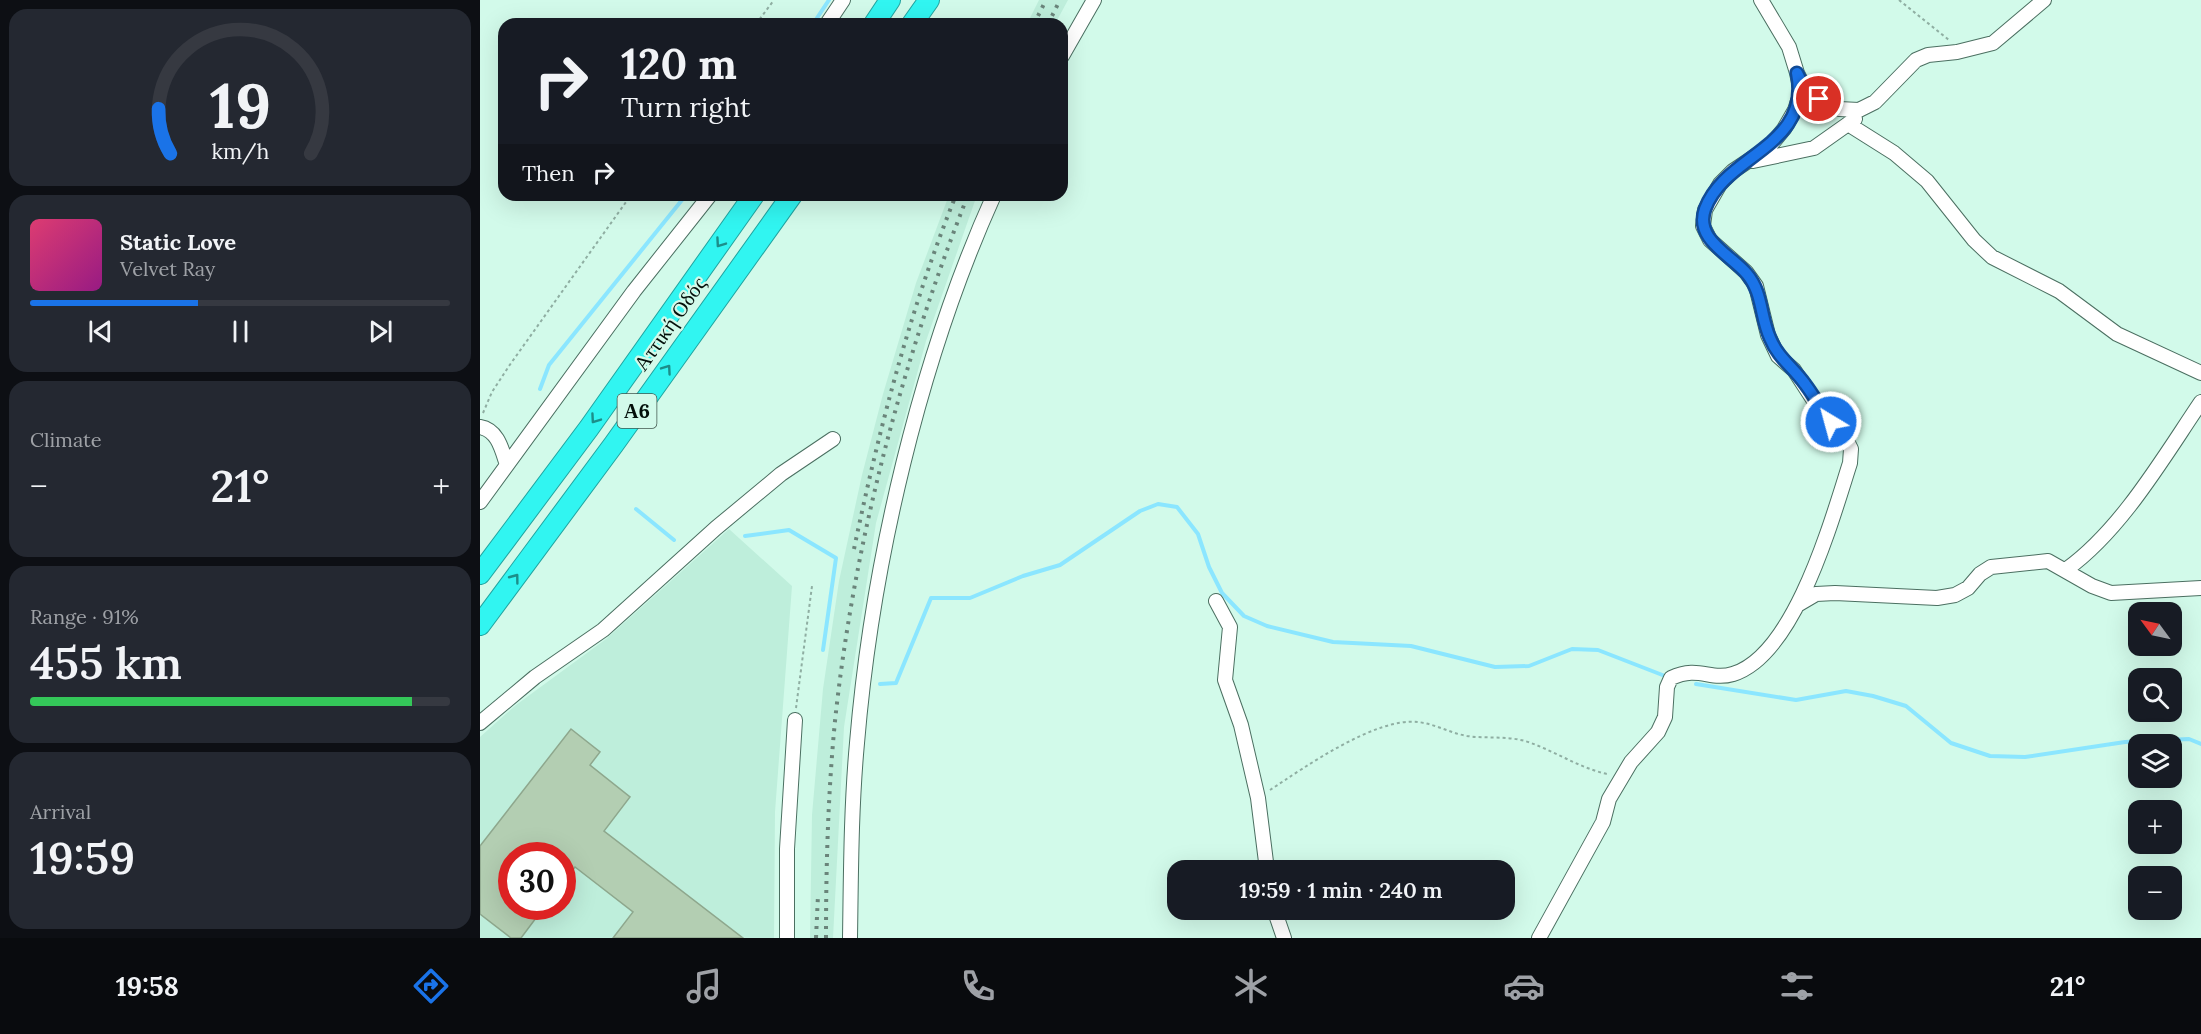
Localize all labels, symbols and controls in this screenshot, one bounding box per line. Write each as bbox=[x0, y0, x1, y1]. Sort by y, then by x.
text: 120 m bbox=[621, 37, 737, 91]
icon: right bbox=[522, 42, 600, 120]
text: 19 bbox=[209, 66, 271, 146]
pin bbox=[1793, 73, 1844, 124]
icon: arrive bbox=[1802, 82, 1835, 115]
text: Turn right bbox=[621, 90, 750, 124]
text: km/h bbox=[211, 138, 269, 166]
icon: right bbox=[587, 156, 620, 189]
text: Then bbox=[522, 159, 575, 187]
text: Static Love bbox=[120, 228, 236, 256]
one-way arrow bbox=[716, 236, 727, 247]
text: Velvet Ray bbox=[120, 256, 215, 281]
street label: Αττική Οδός bbox=[627, 271, 712, 376]
icon: previous bbox=[84, 315, 117, 348]
icon: pause bbox=[224, 315, 257, 348]
icon: next bbox=[364, 315, 397, 348]
one-way arrow bbox=[660, 365, 671, 376]
position arrow bbox=[1799, 390, 1863, 454]
road number: Α6 bbox=[618, 394, 656, 428]
one-way arrow bbox=[591, 412, 602, 423]
text: Climate bbox=[30, 427, 102, 452]
text: 21° bbox=[210, 457, 270, 514]
text: − bbox=[30, 465, 48, 507]
text: + bbox=[432, 465, 450, 507]
one-way arrow bbox=[508, 573, 519, 584]
north arrow bbox=[2128, 602, 2182, 656]
map controls bbox=[2128, 602, 2182, 920]
text: Range · 91% bbox=[30, 604, 139, 629]
text: 455 km bbox=[30, 634, 182, 691]
button: search bbox=[2128, 668, 2182, 722]
button: layers bbox=[2128, 734, 2182, 788]
text: Arrival bbox=[30, 799, 91, 824]
button: + bbox=[2128, 800, 2182, 854]
text: 19:59 bbox=[30, 829, 135, 886]
speed limit sign: 30 bbox=[498, 842, 576, 920]
button: − bbox=[2128, 866, 2182, 920]
text: 19:59 · 1 min · 240 m bbox=[1239, 876, 1443, 904]
icon: directions bbox=[410, 965, 452, 1007]
icon: music bbox=[683, 965, 725, 1007]
icon: phone bbox=[957, 965, 999, 1007]
icon: climate bbox=[1230, 965, 1272, 1007]
icon: car bbox=[1503, 965, 1545, 1007]
icon: filters bbox=[1776, 965, 1818, 1007]
text: 19:58 bbox=[116, 969, 179, 1003]
text: 21° bbox=[2050, 969, 2085, 1003]

